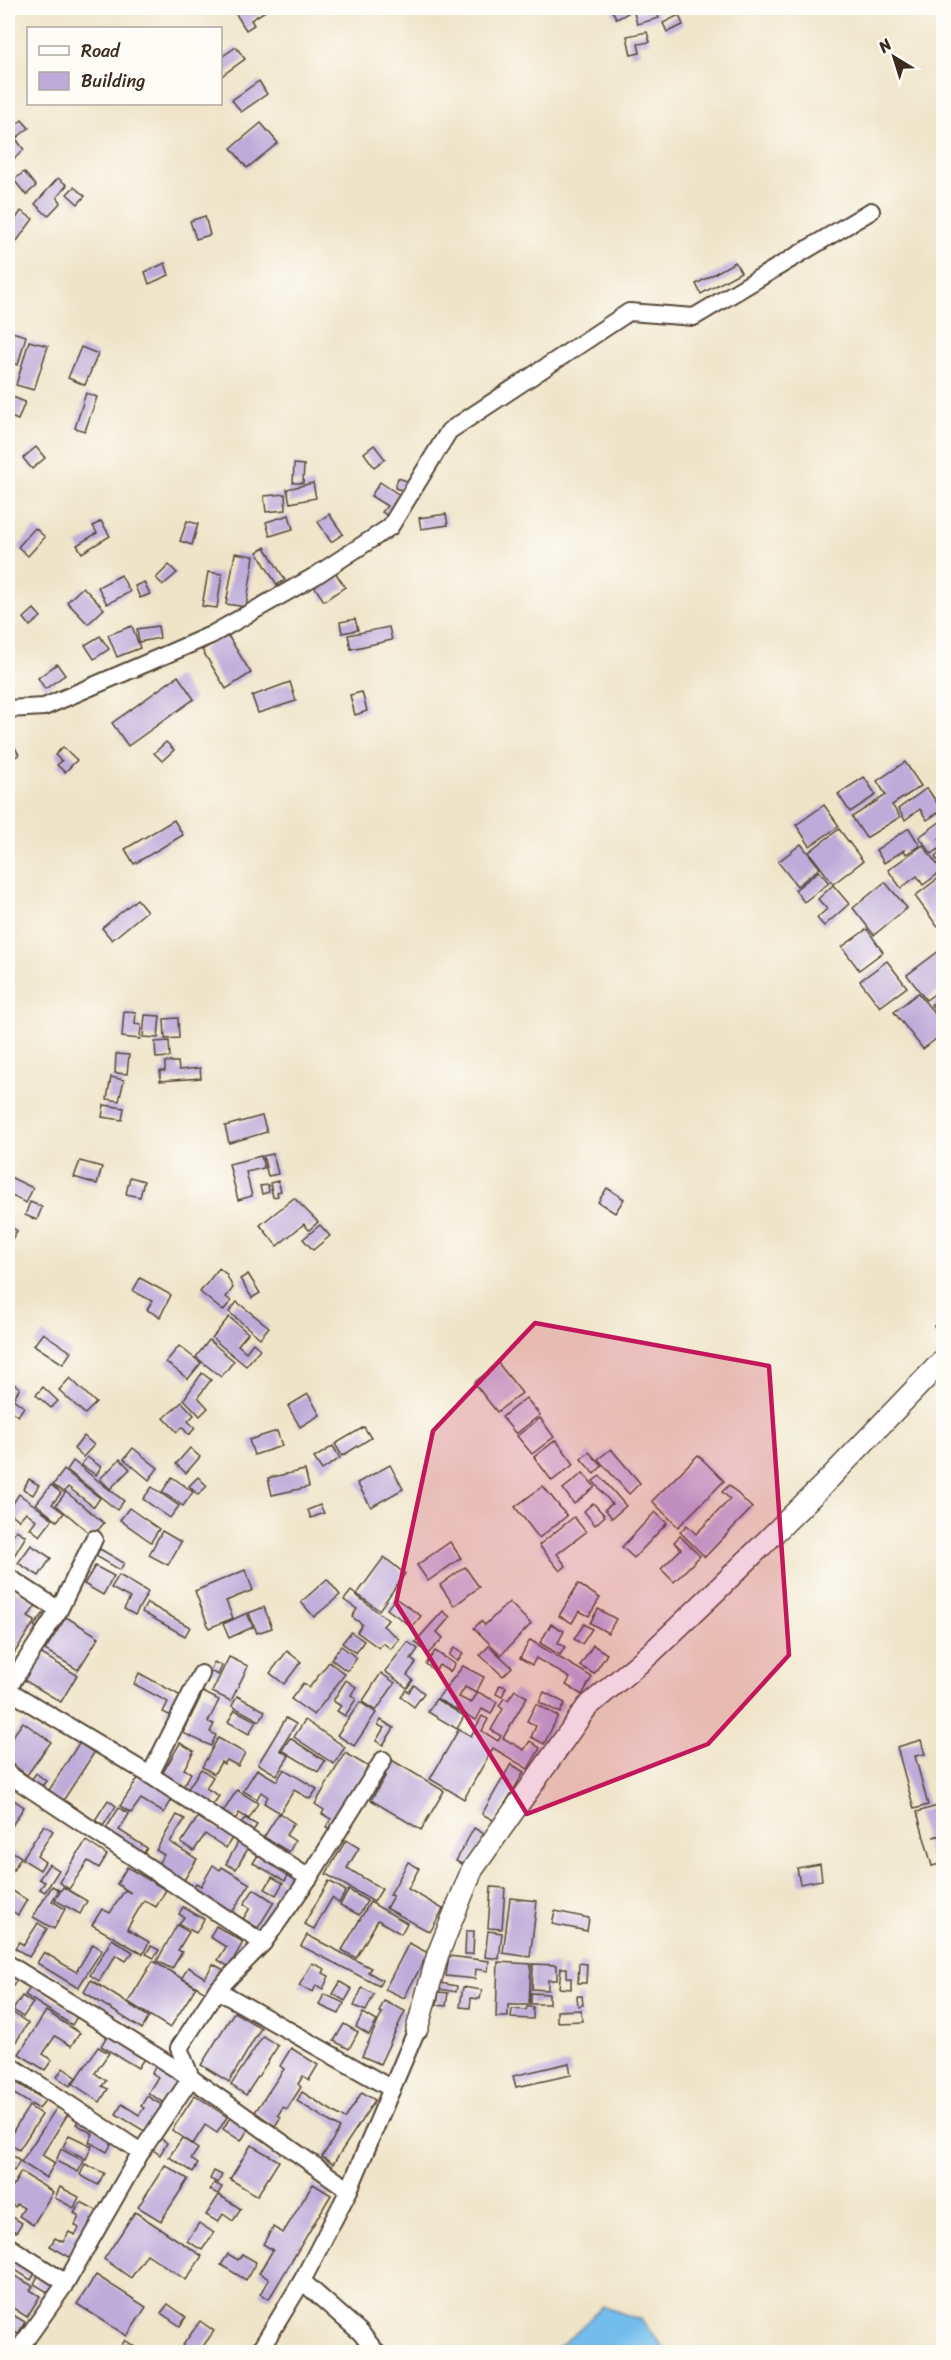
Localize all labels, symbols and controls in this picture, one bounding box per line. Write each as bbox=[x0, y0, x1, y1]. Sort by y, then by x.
legend bbox=[27, 27, 222, 105]
north arrow bbox=[864, 27, 924, 87]
text: N bbox=[871, 30, 899, 61]
text: Road bbox=[81, 35, 121, 67]
text: Building bbox=[81, 65, 145, 97]

